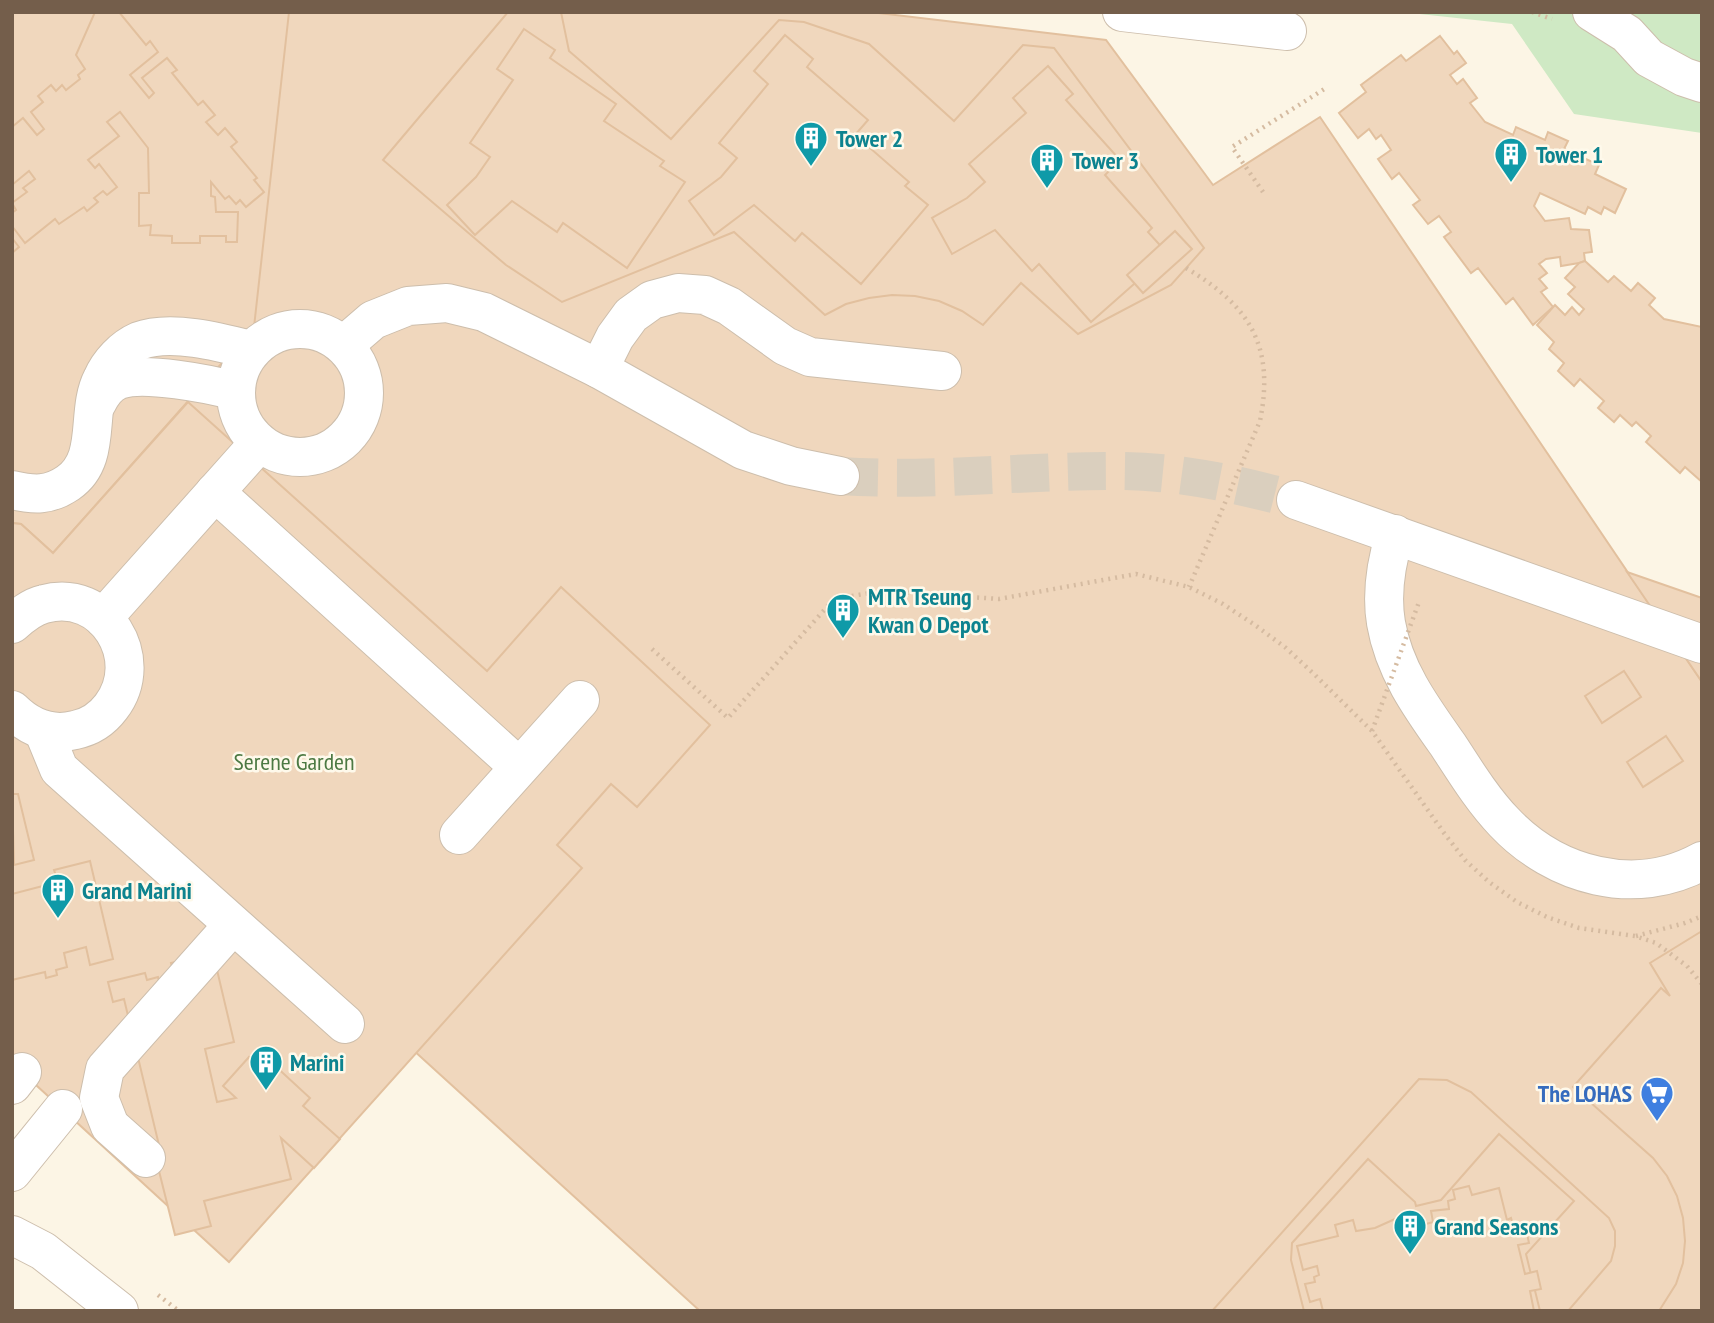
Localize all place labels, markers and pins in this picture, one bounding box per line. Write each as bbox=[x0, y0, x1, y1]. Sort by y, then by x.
building icon: Tower 2 bbox=[792, 119, 830, 168]
place label: Tower 2 bbox=[836, 123, 903, 154]
building icon: Tower 1 bbox=[1492, 135, 1530, 184]
place label: Tower 1 bbox=[1536, 139, 1603, 170]
building icon: Tower 3 bbox=[1028, 141, 1066, 190]
place label: Tower 3 bbox=[1072, 145, 1139, 176]
place label: MTR Tseung Kwan O Depot bbox=[868, 581, 988, 640]
building icon: MTR Tseung Kwan O Depot bbox=[824, 591, 862, 640]
building icon: Grand Marini bbox=[39, 871, 77, 920]
place label: Grand Marini bbox=[82, 875, 192, 906]
building icon: Marini bbox=[247, 1043, 285, 1092]
place label: Marini bbox=[290, 1047, 344, 1078]
supermarket icon: The LOHAS bbox=[1638, 1074, 1676, 1123]
place label: The LOHAS bbox=[1538, 1078, 1632, 1109]
building icon: Grand Seasons bbox=[1391, 1207, 1429, 1256]
place label: Grand Seasons bbox=[1434, 1211, 1558, 1242]

